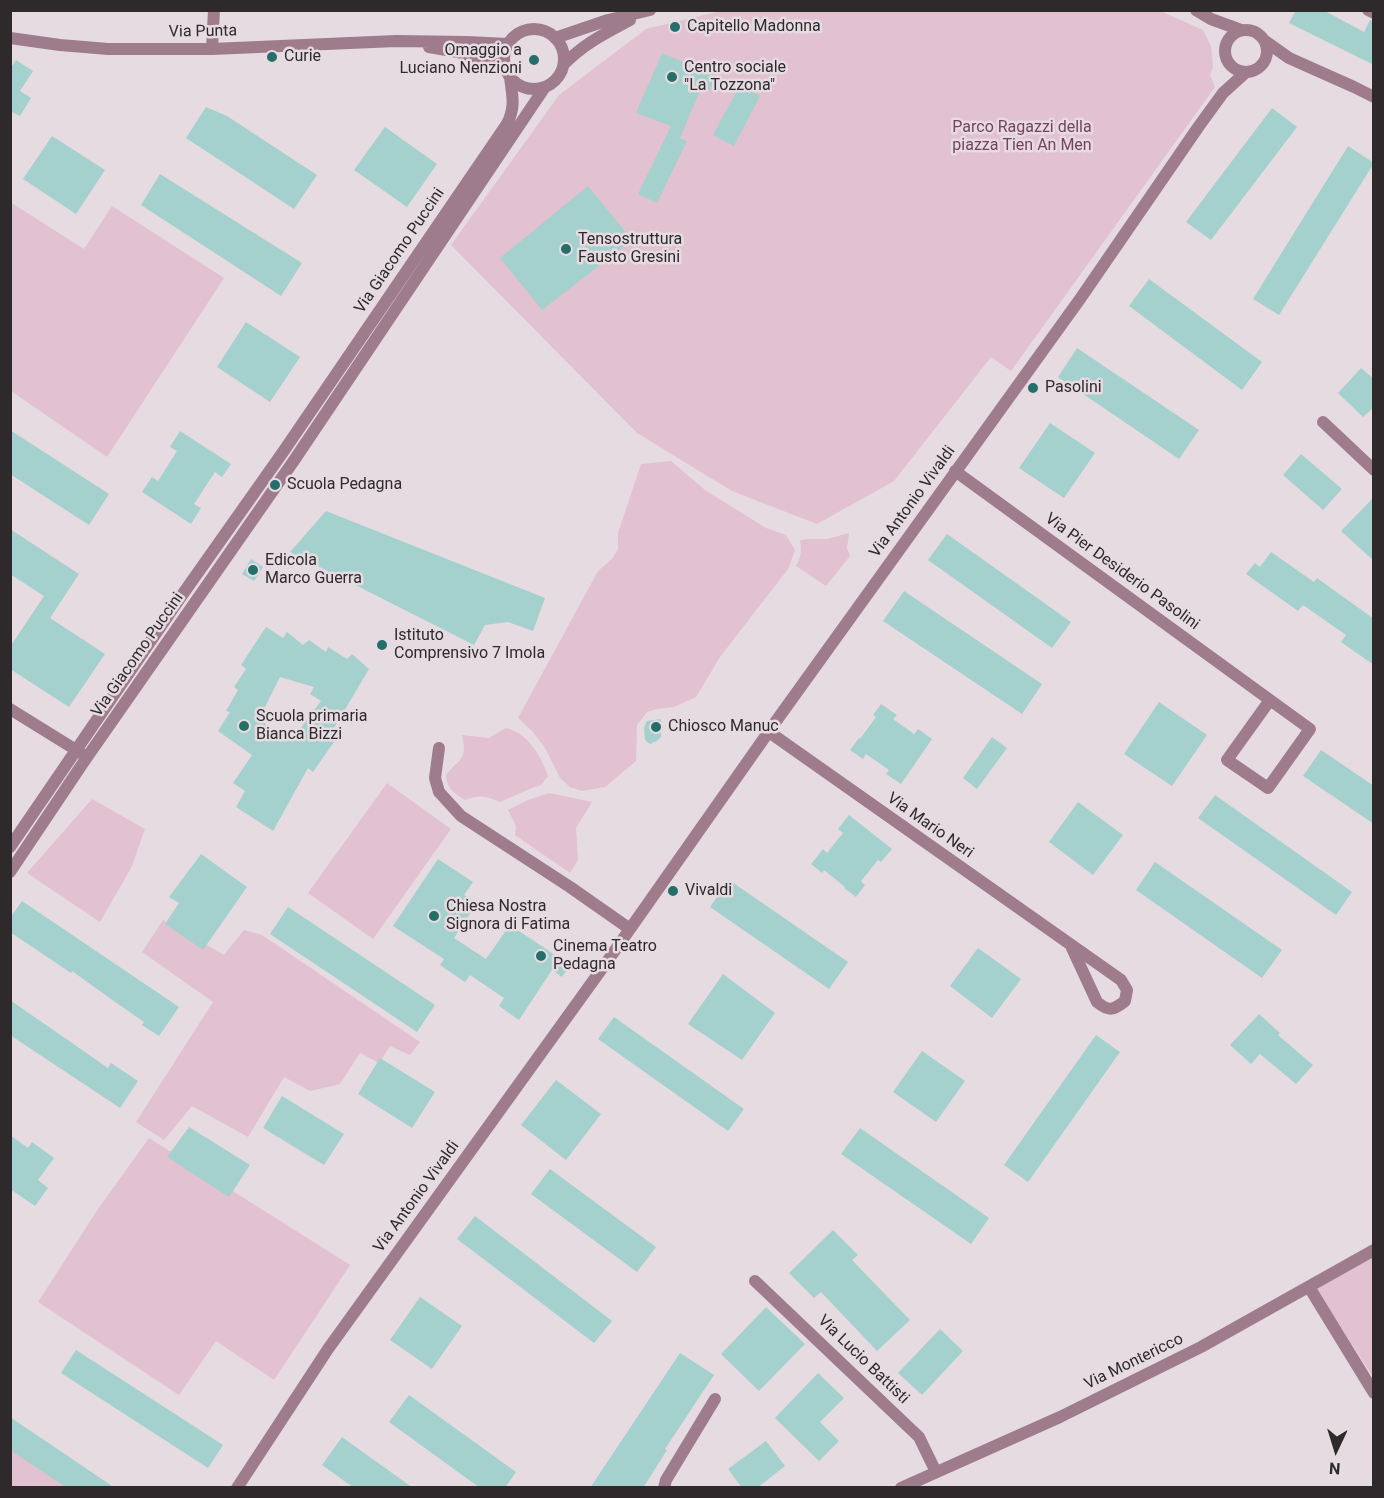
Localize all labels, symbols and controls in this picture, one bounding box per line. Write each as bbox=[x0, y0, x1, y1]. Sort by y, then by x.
place label: Capitello Madonna bbox=[687, 17, 821, 37]
marker: Capitello Madonna bbox=[668, 20, 682, 34]
street label: Via Punta bbox=[169, 22, 237, 42]
place label: Omaggio a Luciano Nenzioni bbox=[400, 41, 522, 79]
place label: Curie bbox=[284, 47, 321, 67]
marker: Curie bbox=[265, 50, 279, 64]
marker: Omaggio a Luciano Nenzioni bbox=[527, 53, 541, 67]
place label: Centro sociale "La Tozzona" bbox=[684, 58, 786, 96]
marker: Centro sociale "La Tozzona" bbox=[665, 70, 679, 84]
park label: Parco Ragazzi della piazza Tien An Men bbox=[952, 118, 1092, 156]
street label: Via Giacomo Puccini bbox=[351, 185, 449, 317]
place label: Tensostruttura Fausto Gresini bbox=[578, 230, 682, 268]
marker: Tensostruttura Fausto Gresini bbox=[559, 242, 573, 256]
place label: Pasolini bbox=[1045, 378, 1102, 398]
marker: Pasolini bbox=[1026, 381, 1040, 395]
street label: Via Antonio Vivaldi bbox=[866, 442, 960, 562]
place label: Scuola Pedagna bbox=[287, 475, 402, 495]
marker: Scuola Pedagna bbox=[268, 478, 282, 492]
street label: Via Pier Desiderio Pasolini bbox=[1041, 509, 1203, 635]
place label: Edicola Marco Guerra bbox=[265, 551, 362, 589]
marker: Edicola Marco Guerra bbox=[246, 563, 260, 577]
street label: Via Giacomo Puccini bbox=[88, 589, 188, 721]
place label: Istituto Comprensivo 7 Imola bbox=[394, 626, 545, 664]
marker: Istituto Comprensivo 7 Imola bbox=[375, 638, 389, 652]
place label: Scuola primaria Bianca Bizzi bbox=[256, 707, 367, 745]
place label: Chiosco Manuc bbox=[668, 717, 779, 737]
marker: Scuola primaria Bianca Bizzi bbox=[237, 719, 251, 733]
marker: Chiosco Manuc bbox=[649, 720, 663, 734]
street label: Via Mario Neri bbox=[883, 789, 977, 863]
place label: Vivaldi bbox=[685, 881, 732, 901]
marker: Vivaldi bbox=[666, 884, 680, 898]
place label: Chiesa Nostra Signora di Fatima bbox=[446, 897, 570, 935]
marker: Chiesa Nostra Signora di Fatima bbox=[427, 909, 441, 923]
place label: Cinema Teatro Pedagna bbox=[553, 937, 657, 975]
marker: Cinema Teatro Pedagna bbox=[534, 949, 548, 963]
street label: Via Antonio Vivaldi bbox=[370, 1137, 464, 1257]
street label: Via Lucio Battisti bbox=[813, 1312, 913, 1408]
street label: Via Montericco bbox=[1081, 1330, 1187, 1394]
north arrow bbox=[1306, 1420, 1366, 1480]
text: N bbox=[1328, 1459, 1341, 1478]

